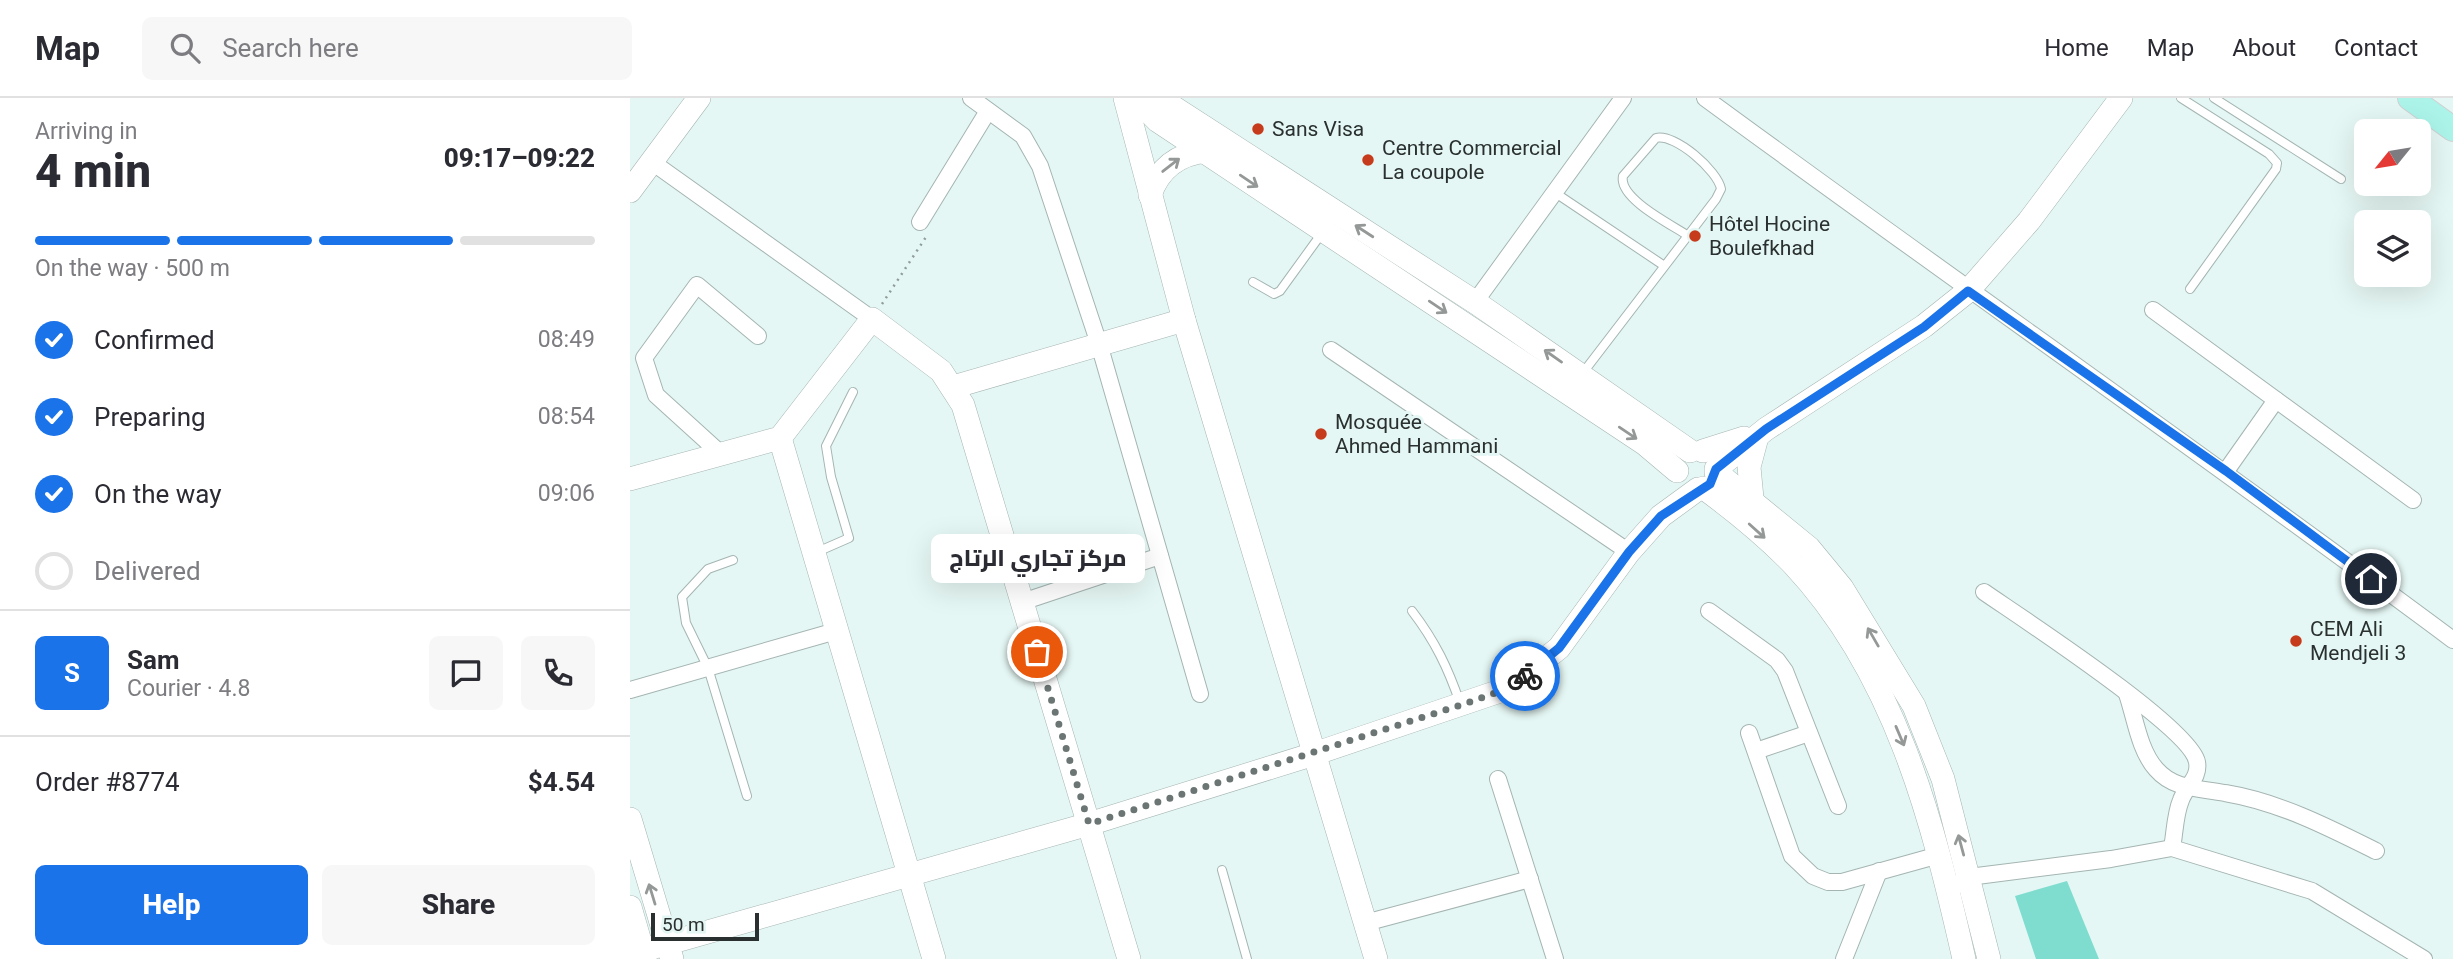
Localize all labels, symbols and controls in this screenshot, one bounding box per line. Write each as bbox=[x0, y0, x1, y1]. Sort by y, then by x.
search box bbox=[142, 17, 632, 80]
text: Map bbox=[35, 29, 100, 68]
icon: search bbox=[166, 29, 204, 67]
text: Search here bbox=[222, 33, 359, 63]
text: Home bbox=[2044, 34, 2109, 62]
text: Map bbox=[2147, 34, 2194, 62]
text: About bbox=[2232, 34, 2296, 62]
text: Contact bbox=[2334, 34, 2418, 62]
place label: Sans Visa bbox=[1272, 117, 1364, 141]
text: Arriving in bbox=[35, 118, 138, 145]
north arrow bbox=[2354, 119, 2431, 196]
map controls bbox=[2354, 119, 2431, 287]
marker: Sans Visa bbox=[1250, 121, 1266, 137]
place label: Centre Commercial La coupole bbox=[1382, 136, 1562, 184]
text: 09:17–09:22 bbox=[444, 143, 595, 173]
text: 4 min bbox=[35, 144, 151, 198]
marker: Centre Commercial La coupole bbox=[1360, 152, 1376, 168]
one-way arrow bbox=[1162, 157, 1180, 172]
one-way arrow bbox=[1239, 173, 1258, 188]
button: layers bbox=[2354, 210, 2431, 287]
place label: Hôtel Hocine Boulefkhad bbox=[1709, 212, 1830, 260]
one-way arrow bbox=[1354, 223, 1374, 237]
marker: Hôtel Hocine Boulefkhad bbox=[1687, 228, 1703, 244]
text: On the way · 500 m bbox=[35, 255, 230, 282]
one-way arrow bbox=[1428, 300, 1448, 314]
icon: check bbox=[35, 321, 73, 359]
text: Confirmed bbox=[94, 325, 215, 355]
text: 08:49 bbox=[538, 326, 595, 353]
one-way arrow bbox=[1544, 349, 1563, 363]
icon: check bbox=[35, 398, 73, 436]
text: Preparing bbox=[94, 402, 206, 432]
text: 08:54 bbox=[538, 403, 595, 430]
place label: Mosquée Ahmed Hammani bbox=[1335, 410, 1498, 458]
marker: Mosquée Ahmed Hammani bbox=[1313, 426, 1329, 442]
one-way arrow bbox=[1617, 426, 1637, 440]
icon: check bbox=[35, 475, 73, 513]
text: On the way bbox=[94, 479, 222, 509]
text: 09:06 bbox=[538, 480, 595, 507]
one-way arrow bbox=[1748, 523, 1766, 539]
callout: مركز تجاري الرتاج bbox=[930, 533, 1144, 582]
text: مركز تجاري الرتاج bbox=[949, 545, 1127, 572]
pin bbox=[2341, 549, 2401, 609]
text: Delivered bbox=[94, 556, 201, 586]
icon: home bbox=[2352, 560, 2390, 598]
place label: CEM Ali Mendjeli 3 bbox=[2310, 617, 2406, 665]
pin bbox=[1007, 622, 1067, 682]
one-way arrow bbox=[1866, 627, 1880, 647]
icon: bag bbox=[1018, 633, 1056, 671]
marker: CEM Ali Mendjeli 3 bbox=[2288, 633, 2304, 649]
button: chat bbox=[429, 636, 503, 710]
button: phone bbox=[521, 636, 595, 710]
courier bbox=[1490, 641, 1560, 711]
text: Sam bbox=[127, 645, 179, 675]
icon: bike bbox=[1506, 657, 1544, 695]
text: S bbox=[64, 658, 80, 688]
text: Courier · 4.8 bbox=[127, 675, 250, 702]
one-way arrow bbox=[1894, 724, 1907, 746]
text: Order #8774 bbox=[35, 767, 180, 797]
text: $4.54 bbox=[528, 767, 595, 797]
one-way arrow bbox=[1953, 835, 1966, 857]
button: Help bbox=[35, 865, 308, 945]
button: Share bbox=[322, 865, 595, 945]
one-way arrow bbox=[645, 883, 658, 905]
scale bar bbox=[651, 910, 760, 942]
text: 50 m bbox=[662, 913, 705, 936]

